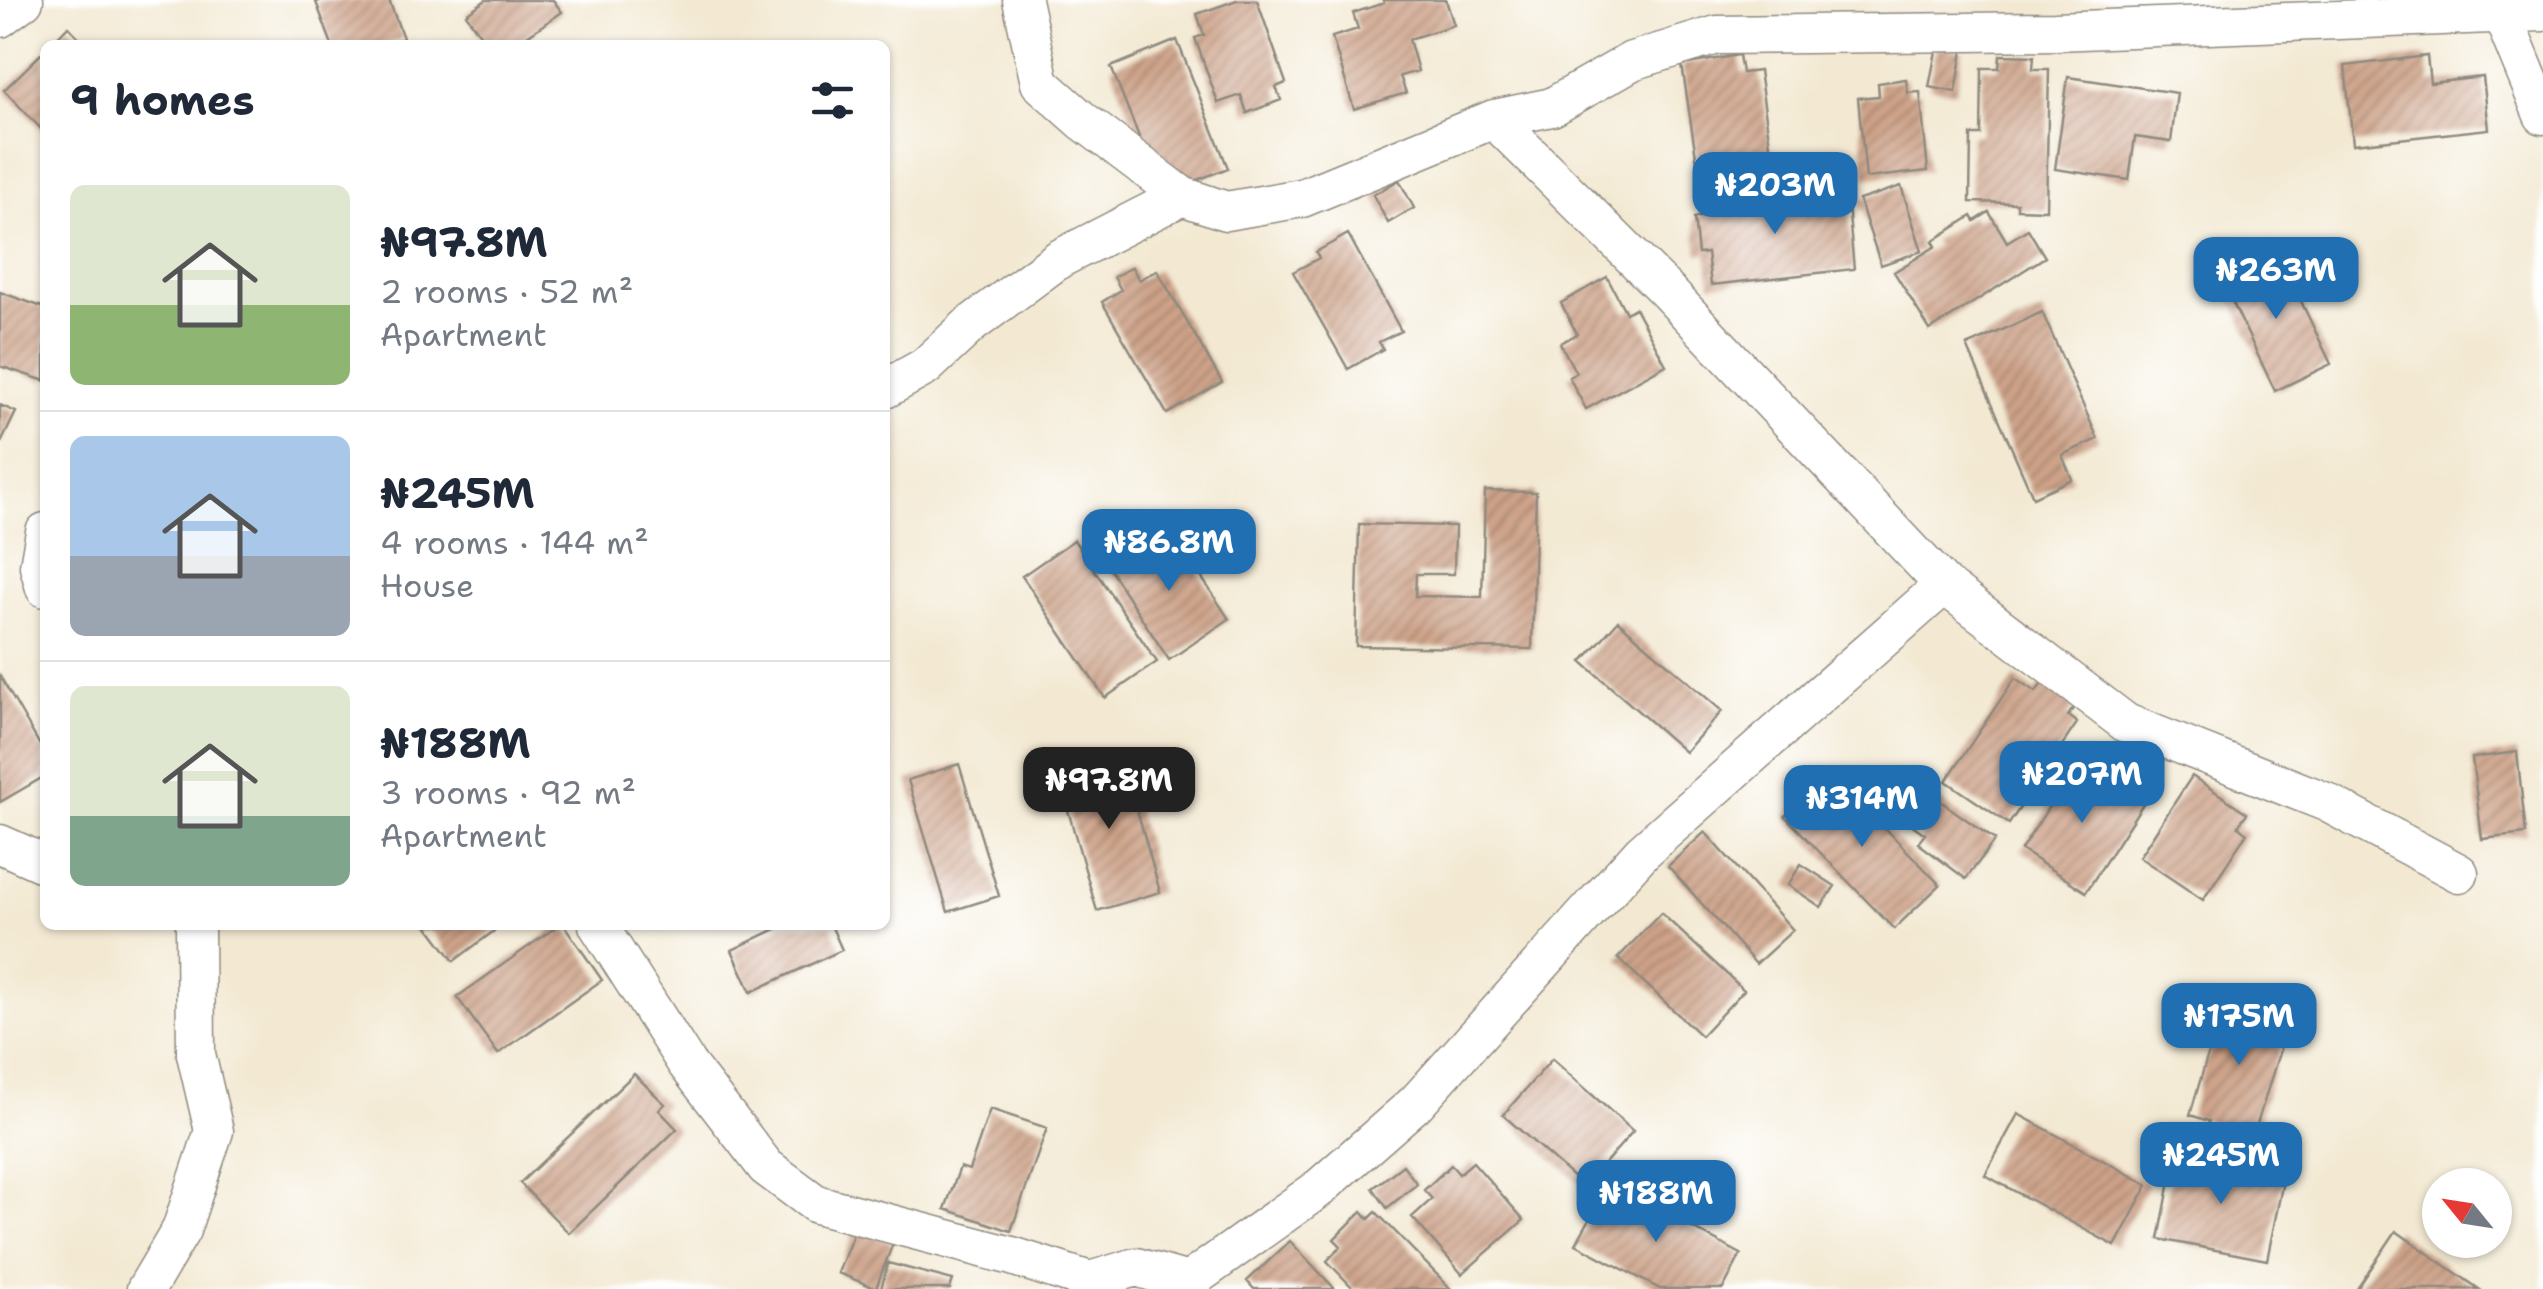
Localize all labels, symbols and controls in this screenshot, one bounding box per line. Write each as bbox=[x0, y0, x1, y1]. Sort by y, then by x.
text: 9 homes bbox=[70, 72, 255, 128]
icon: filters bbox=[805, 73, 860, 128]
pin: ₦203M bbox=[1705, 152, 1845, 237]
text: ₦203M bbox=[1714, 163, 1836, 206]
text: ₦97.8M bbox=[380, 214, 548, 270]
icon: home bbox=[150, 225, 270, 345]
pin: ₦263M bbox=[2206, 237, 2346, 322]
text: ₦263M bbox=[2216, 248, 2336, 291]
text: 2 rooms · 52 m² bbox=[380, 270, 633, 313]
text: Apartment bbox=[380, 313, 547, 356]
text: ₦245M bbox=[380, 465, 535, 521]
icon: home bbox=[150, 476, 270, 596]
pin: ₦86.8M bbox=[1088, 509, 1250, 594]
text: ₦86.8M bbox=[1104, 520, 1234, 563]
text: 4 rooms · 144 m² bbox=[380, 521, 649, 564]
text: House bbox=[380, 564, 474, 607]
text: ₦188M bbox=[380, 715, 531, 771]
icon: home bbox=[150, 726, 270, 846]
pin: ₦207M bbox=[2012, 741, 2152, 826]
pin: ₦97.8M bbox=[1028, 747, 1190, 832]
text: ₦207M bbox=[2022, 752, 2142, 795]
text: ₦97.8M bbox=[1045, 758, 1173, 801]
pin: ₦314M bbox=[1792, 765, 1932, 850]
text: 3 rooms · 92 m² bbox=[380, 771, 636, 814]
text: ₦314M bbox=[1806, 776, 1918, 819]
text: Apartment bbox=[380, 814, 547, 857]
pin: ₦175M bbox=[2169, 983, 2309, 1068]
text: ₦175M bbox=[2184, 994, 2295, 1037]
pin: ₦245M bbox=[2151, 1122, 2291, 1207]
text: ₦245M bbox=[2162, 1133, 2280, 1176]
pin: ₦188M bbox=[1586, 1160, 1726, 1245]
north arrow bbox=[2422, 1168, 2512, 1258]
map controls bbox=[2422, 1168, 2512, 1258]
text: ₦188M bbox=[1599, 1171, 1713, 1214]

